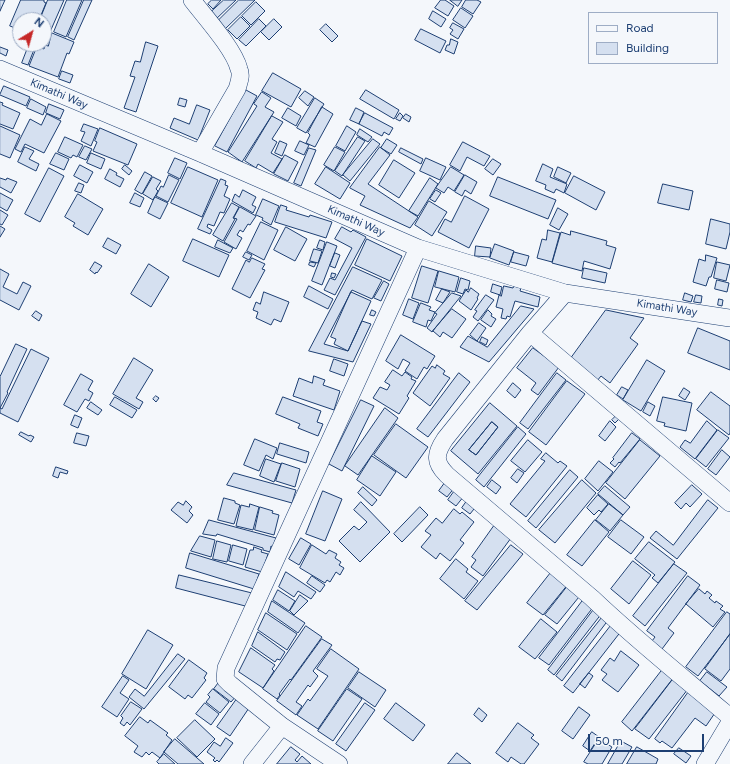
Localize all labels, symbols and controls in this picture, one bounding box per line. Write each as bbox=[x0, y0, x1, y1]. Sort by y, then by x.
north arrow bbox=[12, 12, 52, 52]
legend bbox=[588, 12, 718, 64]
text: N bbox=[32, 15, 46, 31]
text: Road bbox=[626, 21, 654, 35]
text: Building bbox=[626, 41, 669, 55]
street label: Kimathi Way bbox=[28, 76, 90, 112]
street label: Kimathi Way bbox=[325, 203, 387, 239]
street label: Kimathi Way bbox=[636, 297, 698, 319]
scale bar bbox=[590, 726, 706, 752]
text: 50 m bbox=[595, 734, 623, 748]

